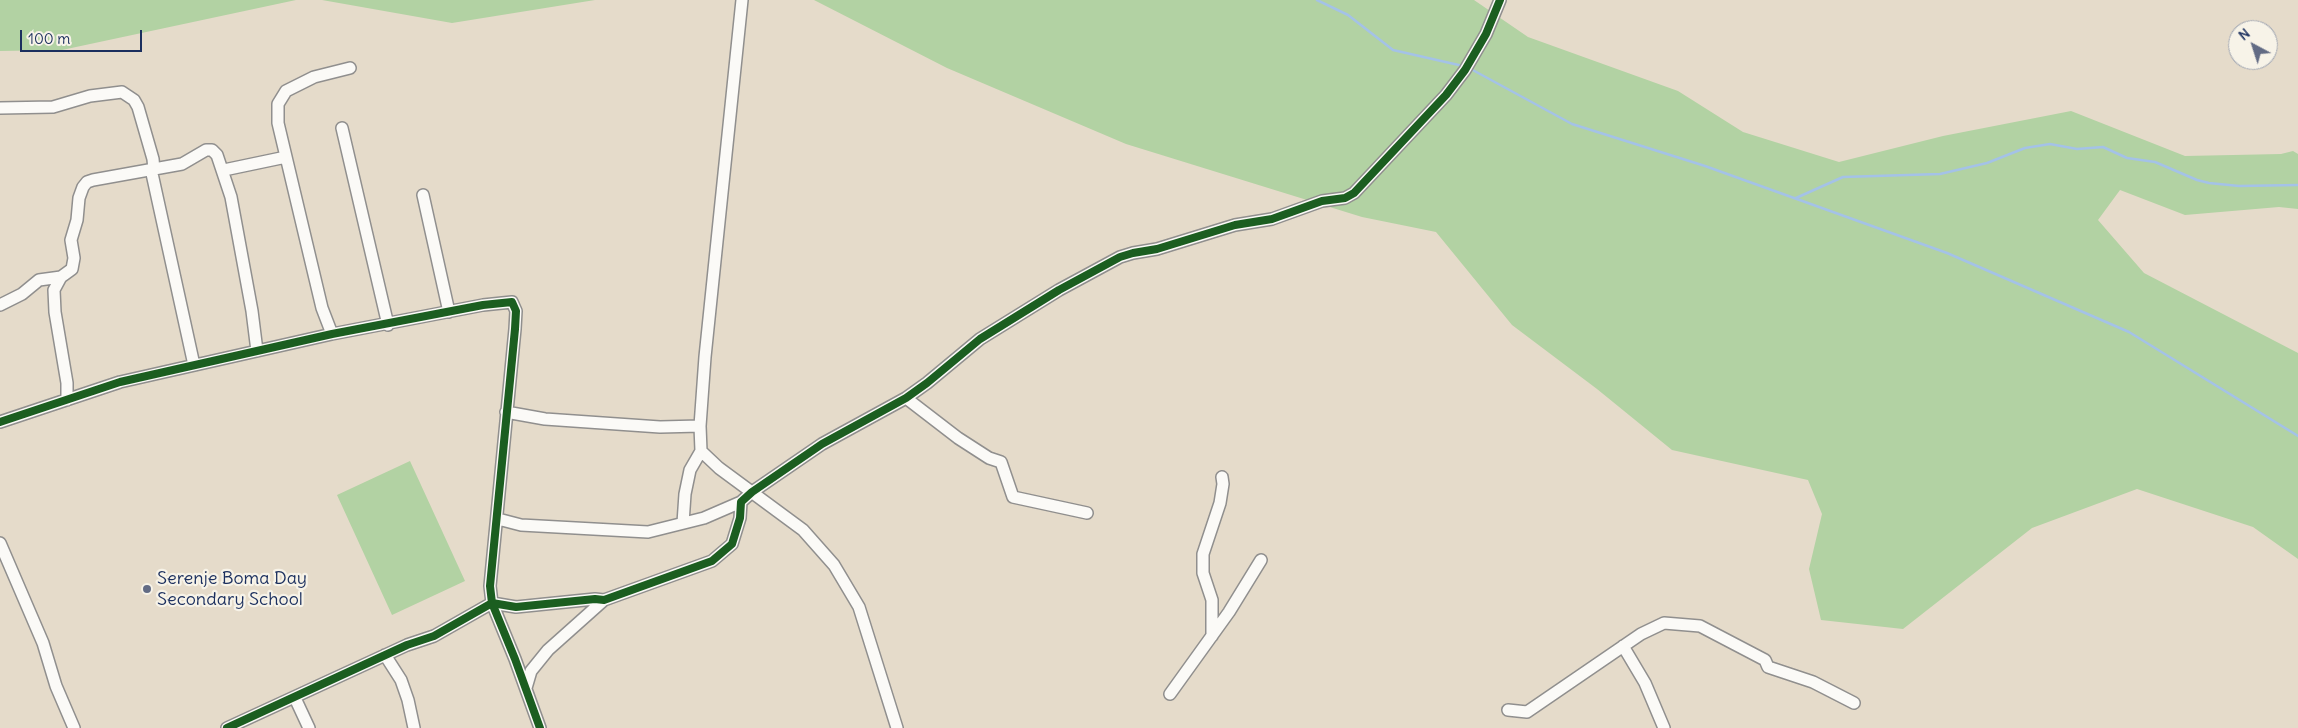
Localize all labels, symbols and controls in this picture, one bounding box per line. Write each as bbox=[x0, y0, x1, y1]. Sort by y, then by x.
scale bar bbox=[22, 20, 145, 52]
north arrow bbox=[2228, 20, 2278, 70]
text: N bbox=[2235, 24, 2253, 44]
text: 100 m bbox=[28, 29, 70, 48]
place label: Serenje Boma Day Secondary School bbox=[157, 568, 307, 610]
marker: Serenje Boma Day Secondary School bbox=[141, 583, 153, 595]

